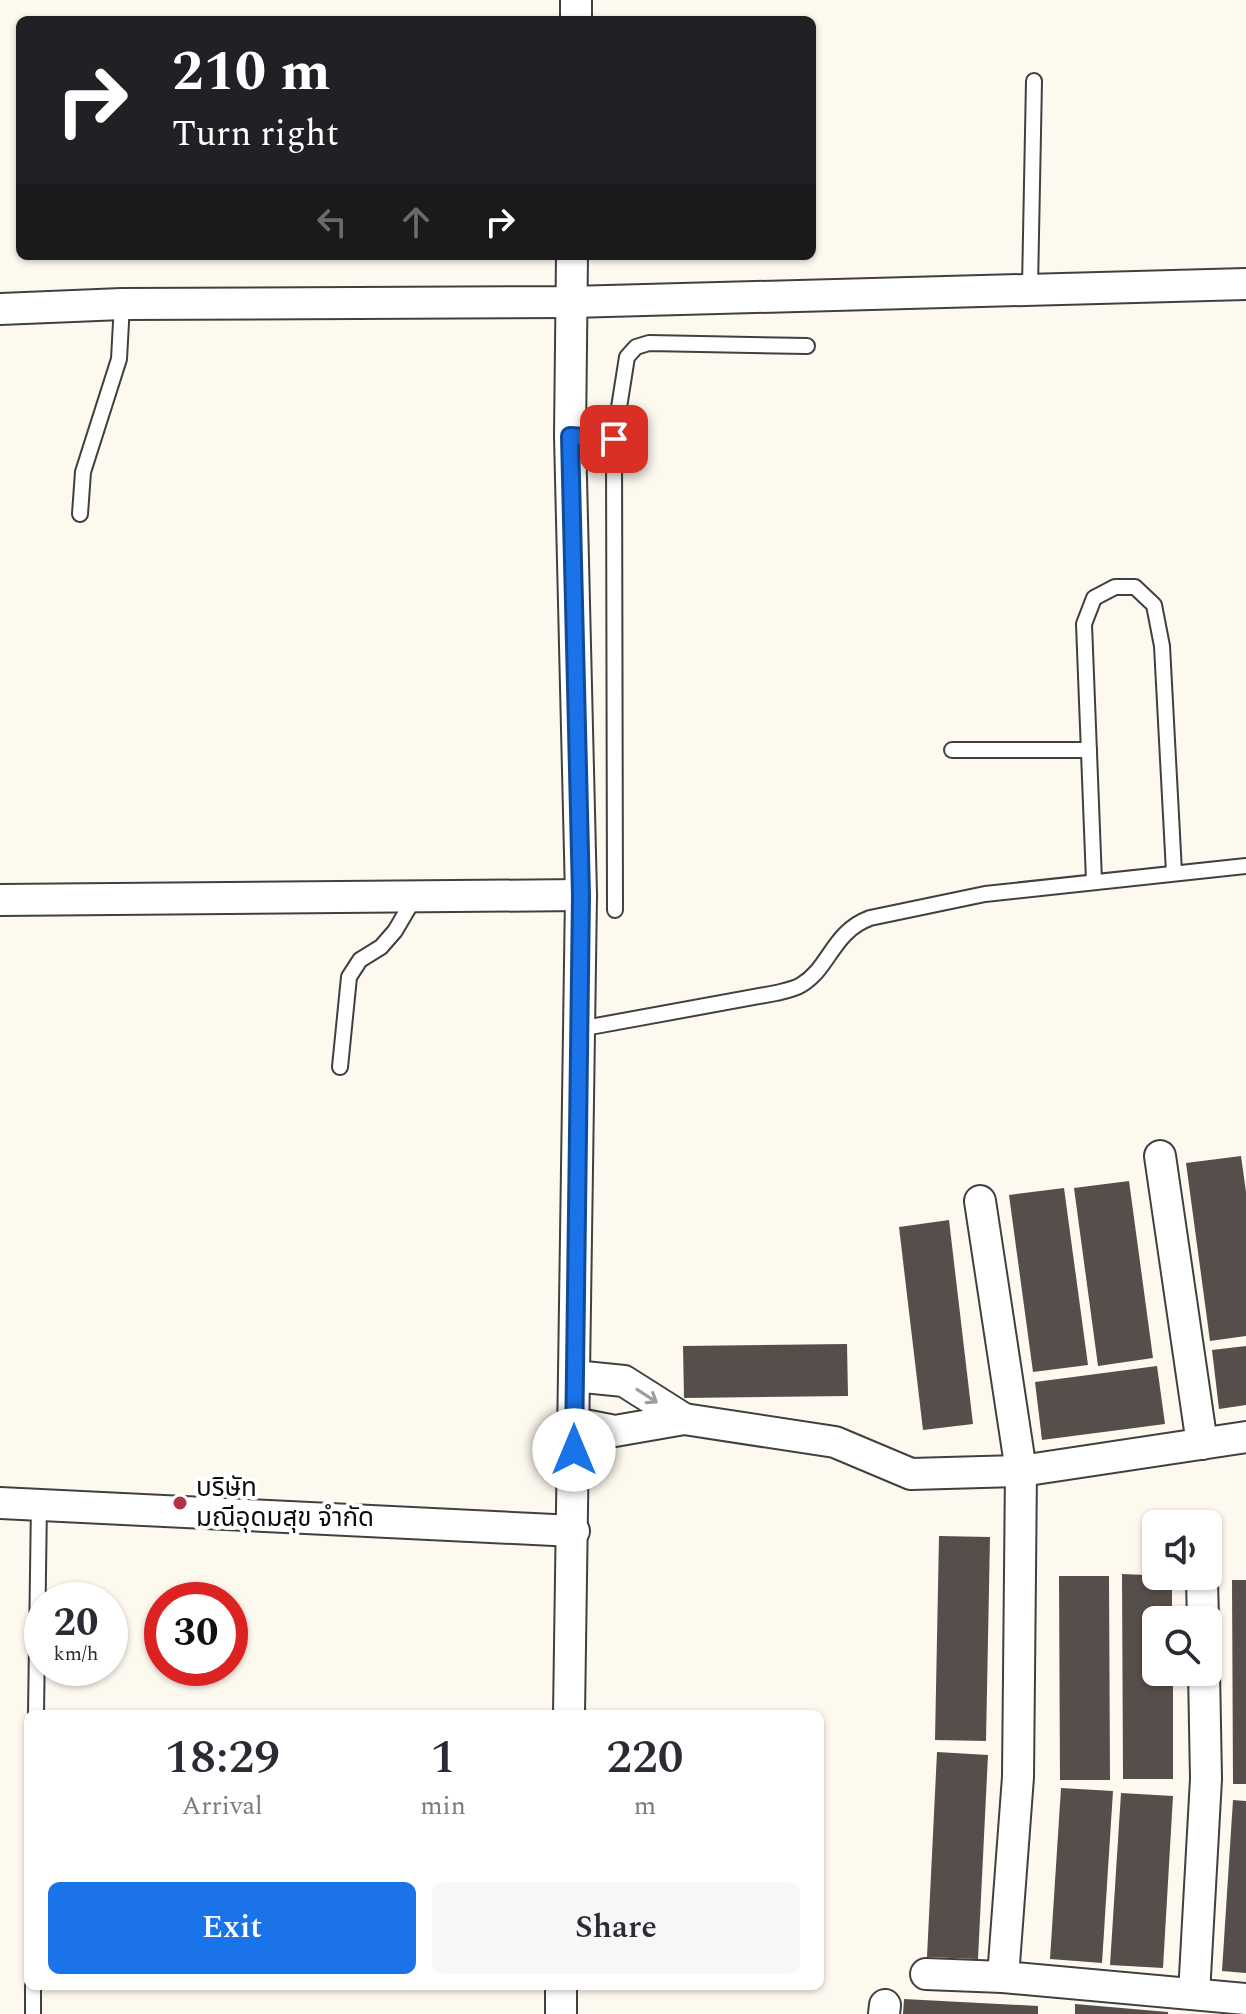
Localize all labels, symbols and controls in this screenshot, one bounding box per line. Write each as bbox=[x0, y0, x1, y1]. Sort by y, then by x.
text: 210 m bbox=[172, 30, 331, 115]
icon: right bbox=[40, 48, 144, 152]
text: Turn right bbox=[172, 107, 339, 162]
icon: left bbox=[310, 200, 354, 244]
icon: ahead bbox=[394, 200, 438, 244]
icon: right bbox=[478, 200, 522, 244]
pin bbox=[580, 405, 648, 473]
icon: arrive bbox=[592, 417, 636, 461]
one-way arrow bbox=[635, 1388, 658, 1404]
position arrow bbox=[532, 1408, 616, 1492]
place label: บริษัท มณีอุดมสุข จำกัด bbox=[196, 1468, 374, 1538]
marker: บริษัท มณีอุดมสุข จำกัด bbox=[171, 1494, 189, 1512]
map controls bbox=[1142, 1510, 1222, 1686]
button: sound bbox=[1142, 1510, 1222, 1590]
speed limit sign: 30 bbox=[144, 1582, 248, 1686]
text: 20 bbox=[54, 1593, 98, 1654]
button: search bbox=[1142, 1606, 1222, 1686]
text: km/h bbox=[54, 1639, 99, 1669]
text: 18:29 bbox=[164, 1721, 280, 1794]
text: 1 bbox=[430, 1721, 456, 1794]
text: 220 bbox=[606, 1721, 684, 1794]
text: Arrival bbox=[182, 1786, 263, 1826]
text: min bbox=[420, 1786, 466, 1826]
text: m bbox=[634, 1786, 656, 1826]
button: Exit bbox=[48, 1882, 416, 1974]
button: Share bbox=[432, 1882, 800, 1974]

